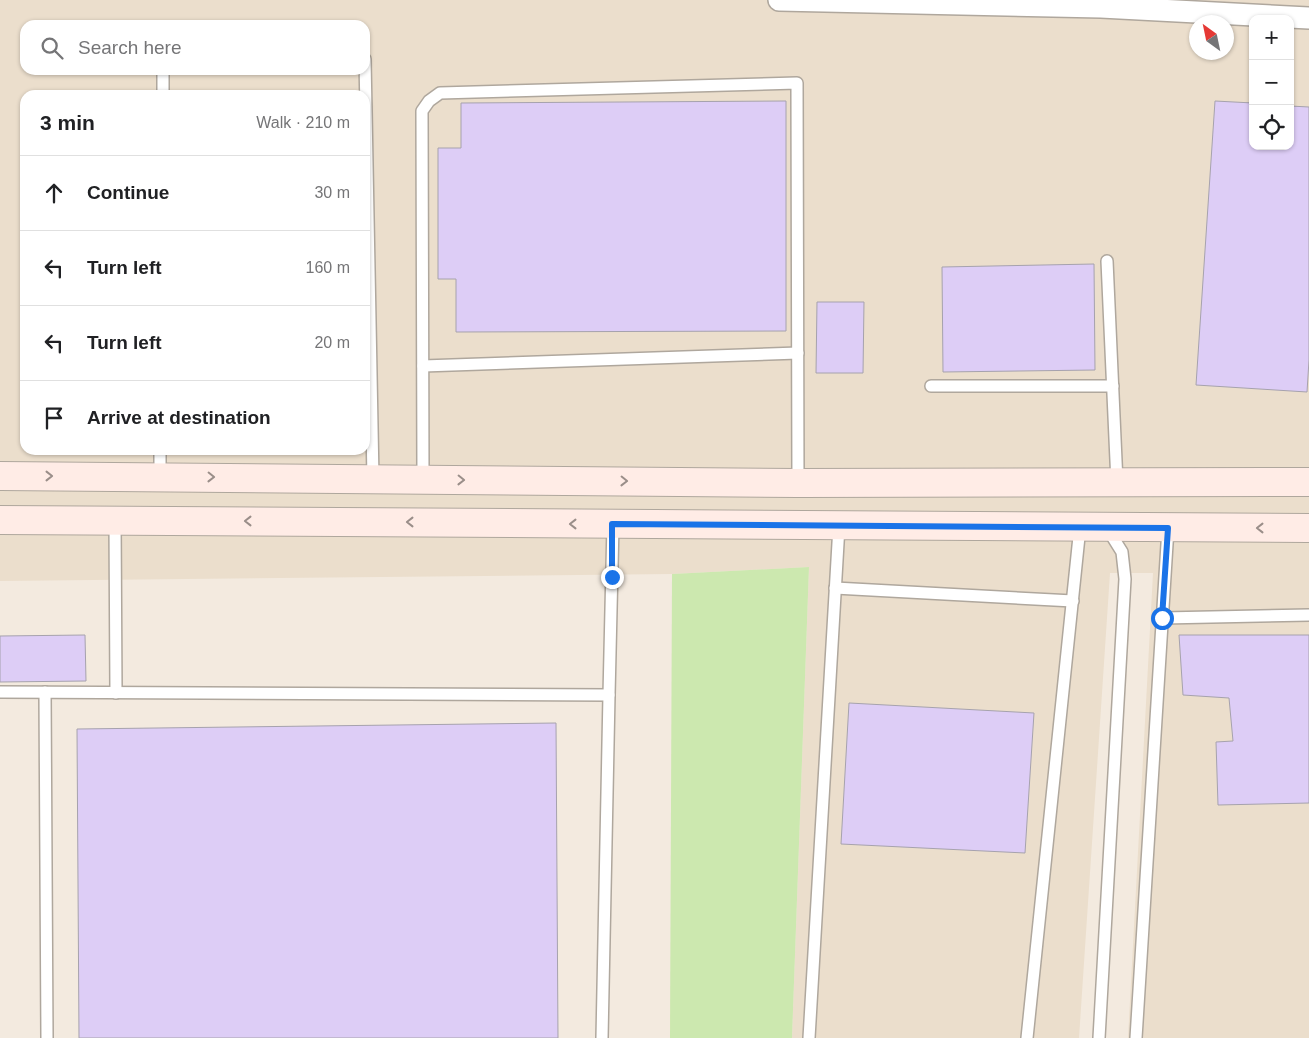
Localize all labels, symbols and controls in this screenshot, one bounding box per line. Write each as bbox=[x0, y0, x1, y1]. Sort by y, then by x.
north arrow bbox=[1189, 15, 1234, 60]
map controls bbox=[1249, 15, 1294, 150]
button: + bbox=[1249, 15, 1294, 60]
search box bbox=[20, 20, 370, 75]
icon: search bbox=[38, 34, 66, 62]
text: Search here bbox=[78, 37, 182, 58]
button: − bbox=[1249, 60, 1294, 105]
button: locate bbox=[1249, 105, 1294, 150]
text: 3 min bbox=[40, 111, 95, 134]
text: Walk · 210 m bbox=[256, 114, 350, 131]
icon: ahead bbox=[40, 179, 68, 207]
text: Continue bbox=[87, 182, 169, 203]
text: 30 m bbox=[314, 184, 350, 201]
icon: left bbox=[40, 254, 68, 282]
text: Turn left bbox=[87, 257, 162, 278]
text: 160 m bbox=[306, 259, 350, 276]
icon: left bbox=[40, 329, 68, 357]
text: Turn left bbox=[87, 332, 162, 353]
text: 20 m bbox=[314, 334, 350, 351]
icon: arrive bbox=[40, 404, 68, 432]
text: Arrive at destination bbox=[87, 407, 271, 428]
one-way arrow bbox=[45, 471, 53, 481]
one-way arrow bbox=[207, 472, 215, 483]
one-way arrow bbox=[457, 474, 465, 485]
one-way arrow bbox=[620, 476, 628, 486]
one-way arrow bbox=[244, 516, 252, 526]
one-way arrow bbox=[406, 517, 414, 528]
one-way arrow bbox=[569, 519, 576, 529]
one-way arrow bbox=[1256, 523, 1264, 533]
route end bbox=[601, 566, 624, 589]
route start bbox=[1151, 607, 1174, 630]

